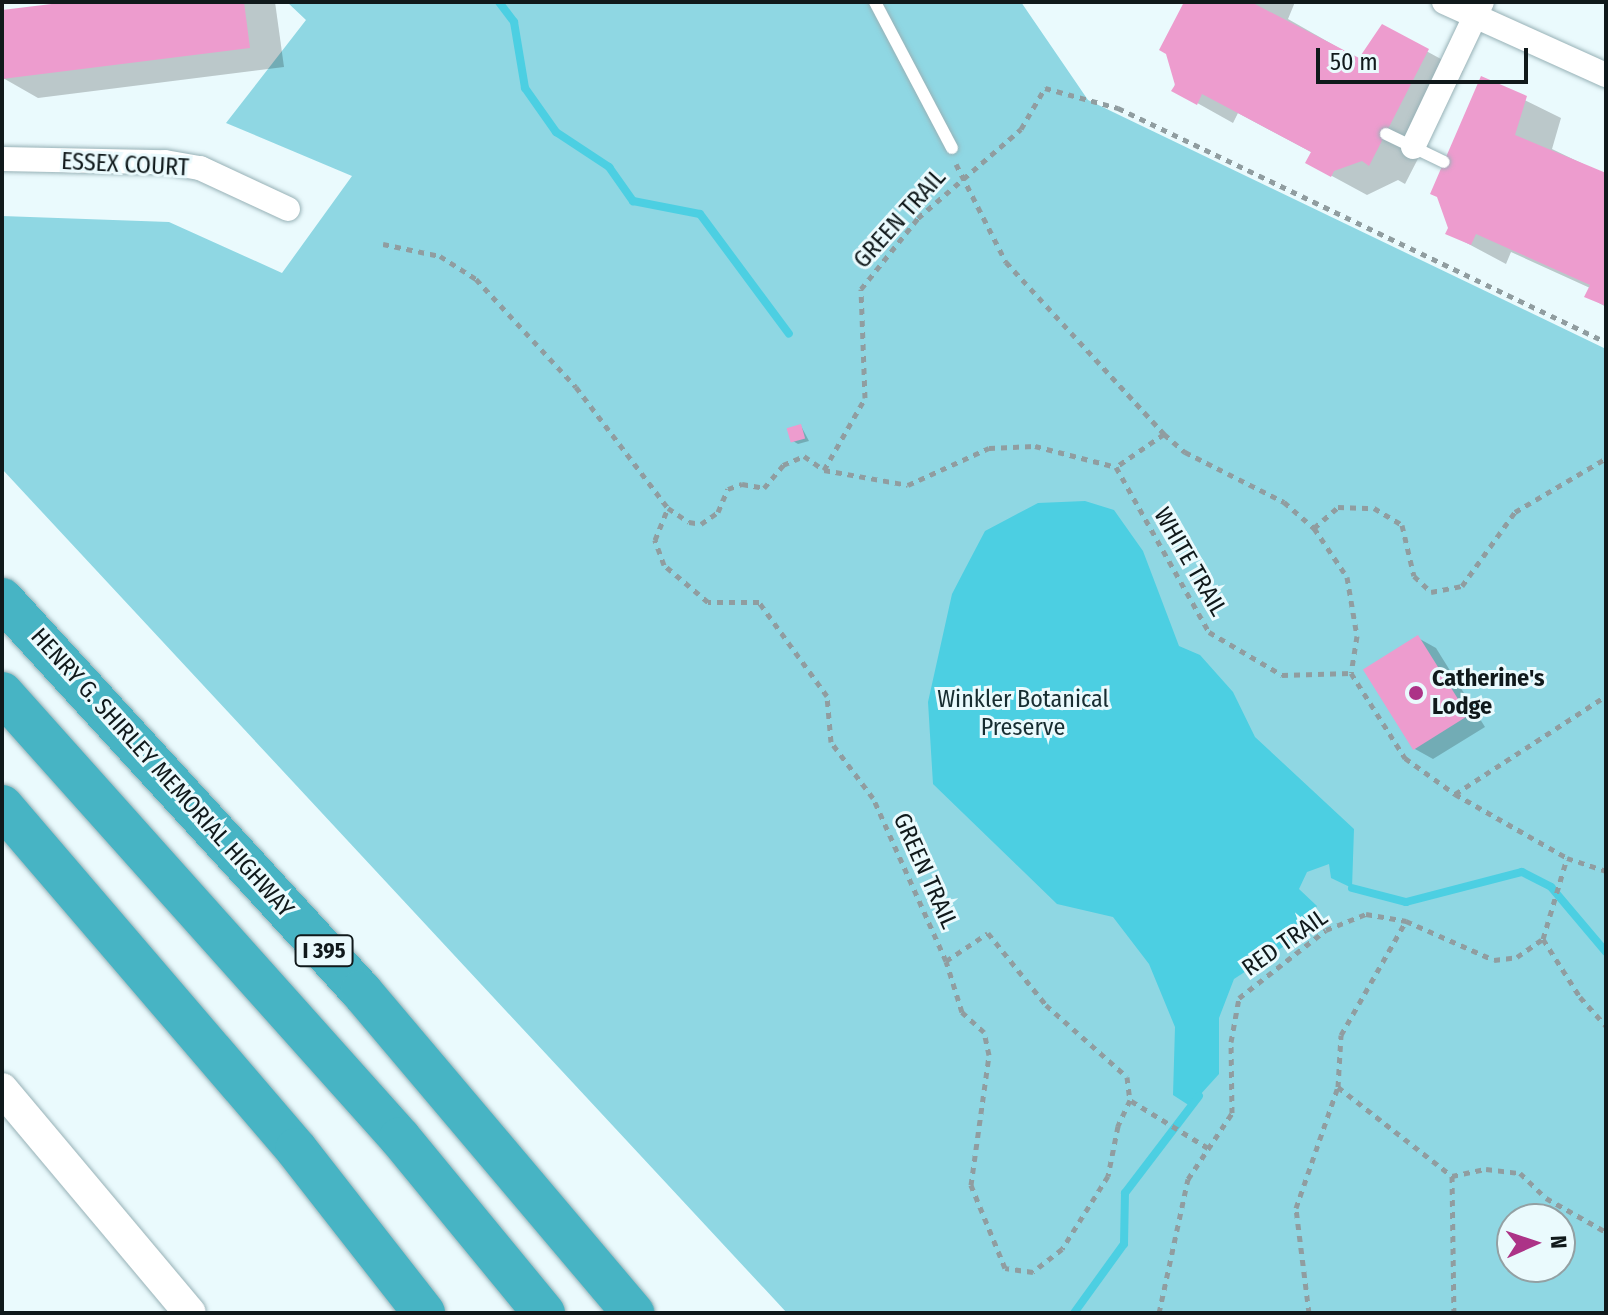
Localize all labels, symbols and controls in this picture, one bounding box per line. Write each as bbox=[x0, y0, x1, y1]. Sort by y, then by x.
scale bar bbox=[1320, 32, 1532, 82]
text: 50 m bbox=[1330, 48, 1378, 76]
street label: ESSEX COURT bbox=[60, 147, 190, 183]
street label: GREEN TRAIL bbox=[848, 164, 952, 274]
street label: WHITE TRAIL bbox=[1147, 503, 1233, 621]
street label: HENRY G. SHIRLEY MEMORIAL HIGHWAY bbox=[24, 623, 300, 923]
place label: Catherine's Lodge bbox=[1432, 665, 1545, 721]
marker: Catherine's Lodge bbox=[1407, 684, 1425, 702]
park label: Winkler Botanical Preserve bbox=[937, 686, 1109, 742]
street label: GREEN TRAIL bbox=[887, 809, 963, 933]
street label: RED TRAIL bbox=[1237, 903, 1333, 983]
road number: I 395 bbox=[294, 933, 354, 969]
north arrow bbox=[1496, 1203, 1576, 1283]
text: N bbox=[1545, 1235, 1572, 1249]

